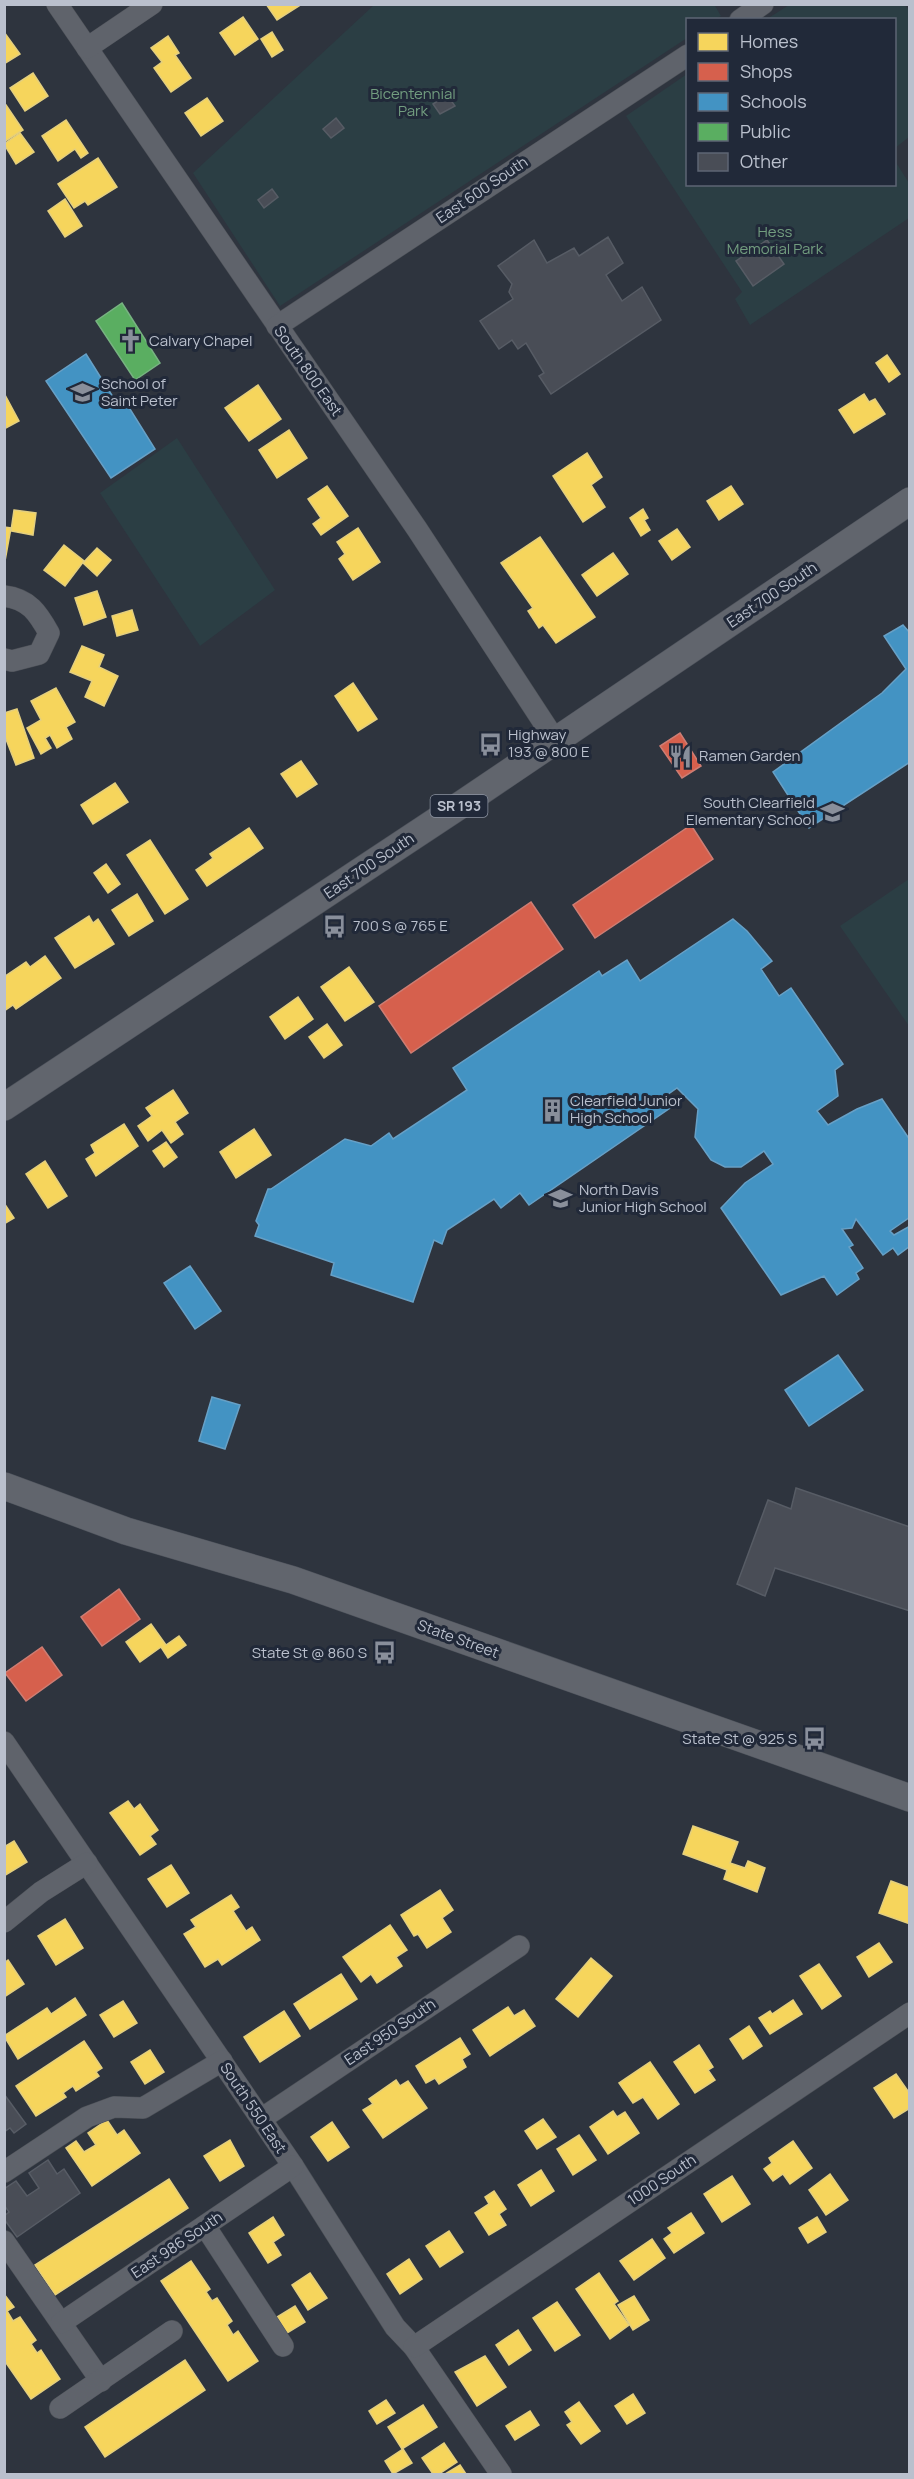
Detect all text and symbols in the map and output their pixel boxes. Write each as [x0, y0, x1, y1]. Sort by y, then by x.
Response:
legend [686, 18, 896, 186]
text: Homes [740, 29, 798, 53]
text: Shops [740, 59, 792, 83]
park label: Bicentennial Park [370, 83, 456, 121]
text: Schools [740, 89, 807, 113]
text: Public [740, 119, 791, 143]
text: Other [740, 149, 788, 173]
street label: East 600 South [432, 151, 532, 228]
park label: Hess Memorial Park [727, 221, 824, 259]
street label: South 800 East [269, 321, 347, 420]
church icon: Calvary Chapel [118, 328, 144, 354]
place label: Calvary Chapel [149, 330, 252, 351]
place label: School of Saint Peter [101, 373, 178, 411]
school or university icon: School of Saint Peter [70, 380, 96, 406]
street label: East 700 South [723, 557, 821, 633]
place label: Highway 193 @ 800 E [508, 724, 590, 762]
bus stop icon: Highway 193 @ 800 E [477, 731, 503, 757]
restaurant icon: Ramen Garden [668, 743, 694, 769]
place label: Ramen Garden [699, 745, 801, 766]
place label: South Clearfield Elementary School [686, 792, 815, 830]
road number: SR 193 [430, 795, 488, 817]
school or university icon: South Clearfield Elementary School [820, 799, 846, 825]
street label: East 700 South [320, 828, 418, 904]
bus stop icon: 700 S @ 765 E [322, 913, 348, 939]
place label: 700 S @ 765 E [353, 915, 448, 936]
place label: Clearfield Junior High School [570, 1090, 683, 1128]
building icon: Clearfield Junior High School [539, 1097, 565, 1123]
place label: North Davis Junior High School [579, 1179, 707, 1217]
school or university icon: North Davis Junior High School [548, 1186, 574, 1212]
street label: State Street [415, 1614, 502, 1663]
bus stop icon: State St @ 860 S [372, 1640, 398, 1666]
place label: State St @ 860 S [252, 1642, 367, 1663]
bus stop icon: State St @ 925 S [802, 1726, 828, 1752]
place label: State St @ 925 S [682, 1728, 797, 1749]
street label: East 950 South [340, 1993, 440, 2070]
street label: South 550 East [215, 2058, 292, 2157]
street label: 1000 South [623, 2149, 700, 2210]
street label: East 986 South [127, 2206, 227, 2283]

